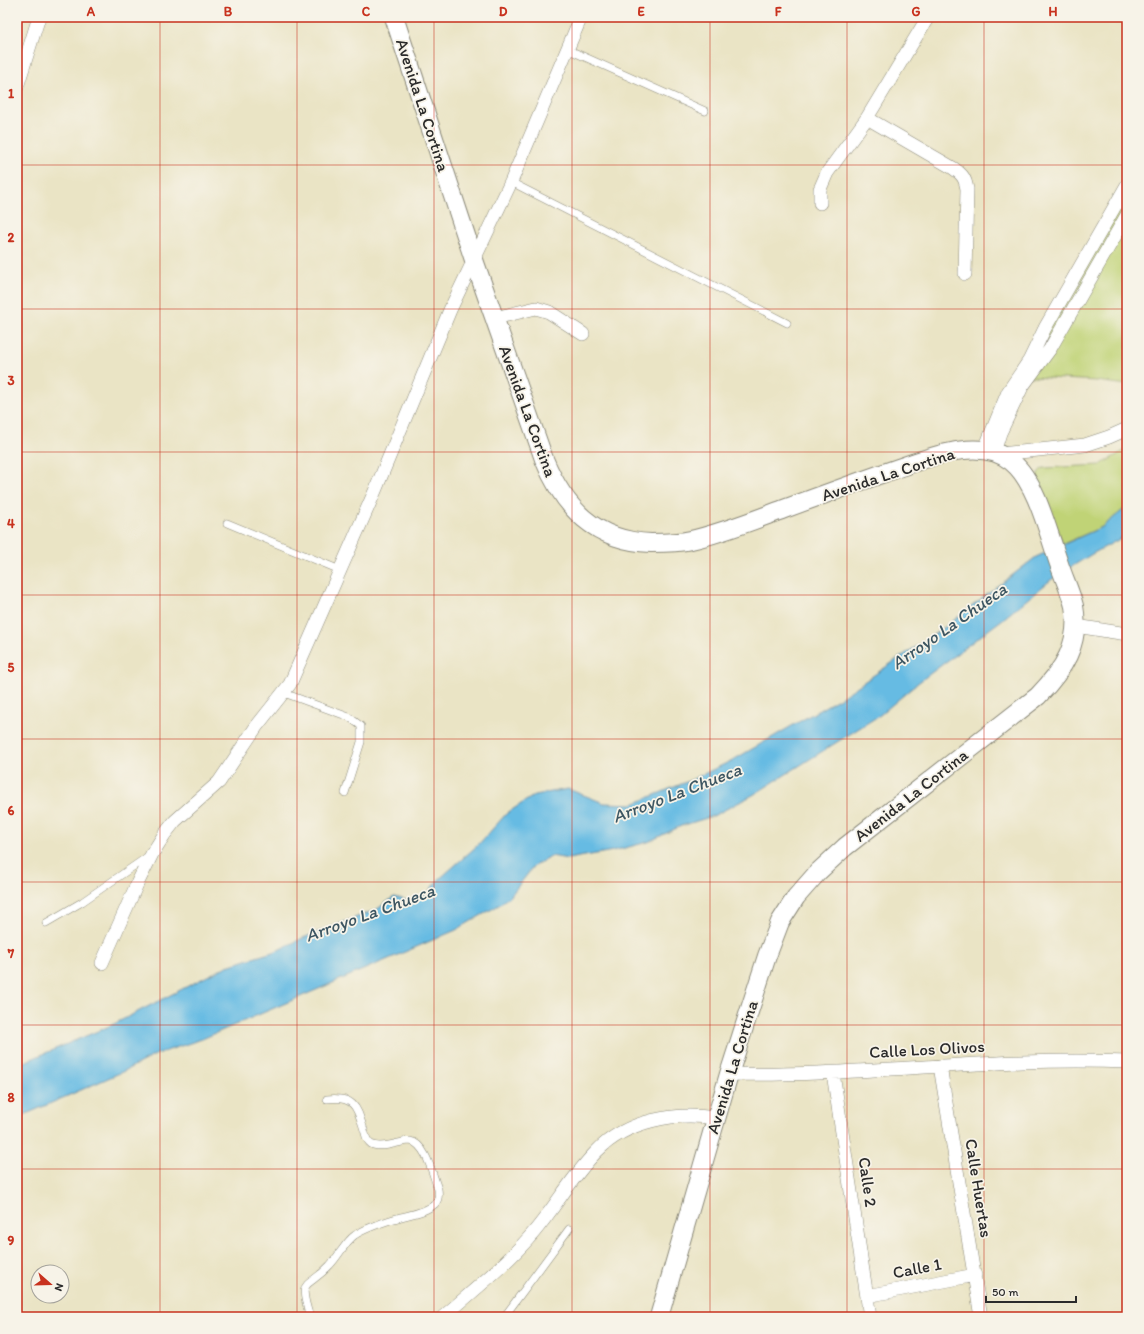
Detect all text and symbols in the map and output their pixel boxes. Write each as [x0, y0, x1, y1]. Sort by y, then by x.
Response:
text: A [86, 4, 96, 19]
text: B [224, 4, 233, 19]
text: C [362, 4, 371, 19]
text: D [499, 4, 508, 19]
text: E [637, 4, 645, 19]
text: F [775, 4, 782, 19]
text: G [912, 4, 921, 19]
text: H [1049, 4, 1058, 19]
street label: Avenida La Cortina [392, 36, 454, 174]
text: 1 [8, 86, 14, 101]
text: 2 [8, 230, 15, 245]
street label: Avenida La Cortina [495, 342, 561, 480]
text: 3 [7, 373, 15, 388]
street label: Avenida La Cortina [819, 443, 957, 505]
text: 4 [7, 516, 15, 531]
water label: Arroyo La Chueca [887, 578, 1012, 674]
text: 5 [8, 660, 15, 675]
street label: Avenida La Cortina [850, 744, 972, 846]
water label: Arroyo La Chueca [610, 758, 745, 828]
text: 6 [8, 803, 15, 818]
water label: Arroyo La Chueca [302, 879, 438, 947]
text: 7 [7, 946, 15, 961]
street label: Avenida La Cortina [702, 998, 762, 1136]
street label: Calle Los Olivos [869, 1036, 985, 1062]
text: 8 [7, 1090, 15, 1105]
street label: Calle Huertas [961, 1137, 997, 1239]
street label: Calle 2 [855, 1156, 881, 1208]
text: 9 [8, 1233, 15, 1248]
street label: Calle 1 [891, 1253, 943, 1283]
north arrow [30, 1264, 70, 1304]
scale bar [986, 1278, 1076, 1304]
text: N [52, 1282, 66, 1293]
text: 50 m [992, 1285, 1018, 1299]

